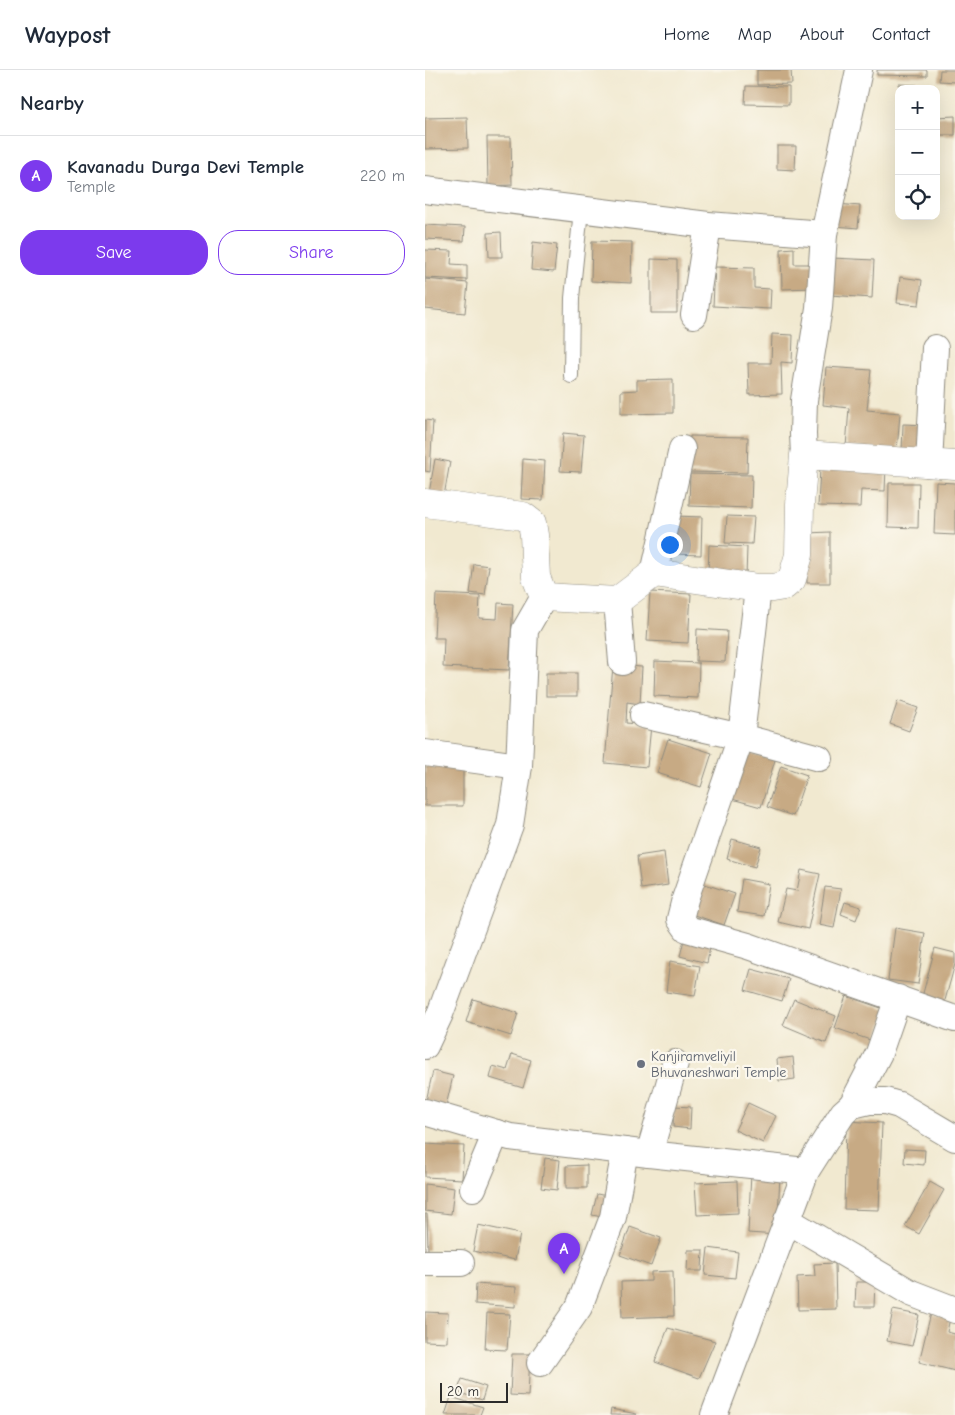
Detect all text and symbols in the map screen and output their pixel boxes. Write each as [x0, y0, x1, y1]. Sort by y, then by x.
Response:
text: Waypost [25, 21, 110, 49]
text: Home [663, 24, 710, 45]
text: Map [738, 24, 772, 45]
text: About [800, 24, 844, 45]
text: Contact [872, 24, 930, 45]
map controls [895, 85, 940, 220]
button: + [895, 85, 940, 130]
text: Nearby [20, 91, 84, 115]
button: − [895, 130, 940, 175]
text: Kavanadu Durga Devi Temple [67, 156, 304, 178]
text: A [32, 167, 40, 185]
text: 220 m [360, 167, 405, 185]
button: locate [895, 175, 940, 220]
text: Temple [67, 178, 115, 196]
button: Save [20, 230, 208, 275]
button: Share [218, 230, 405, 275]
your location [657, 532, 683, 558]
place label: Kanjiramveliyil Bhuvaneshwari Temple [651, 1048, 786, 1081]
marker: Kanjiramveliyil Bhuvaneshwari Temple [635, 1058, 647, 1070]
pin: A [548, 1233, 580, 1274]
scale bar [440, 1380, 507, 1403]
text: 20 m [447, 1383, 479, 1400]

